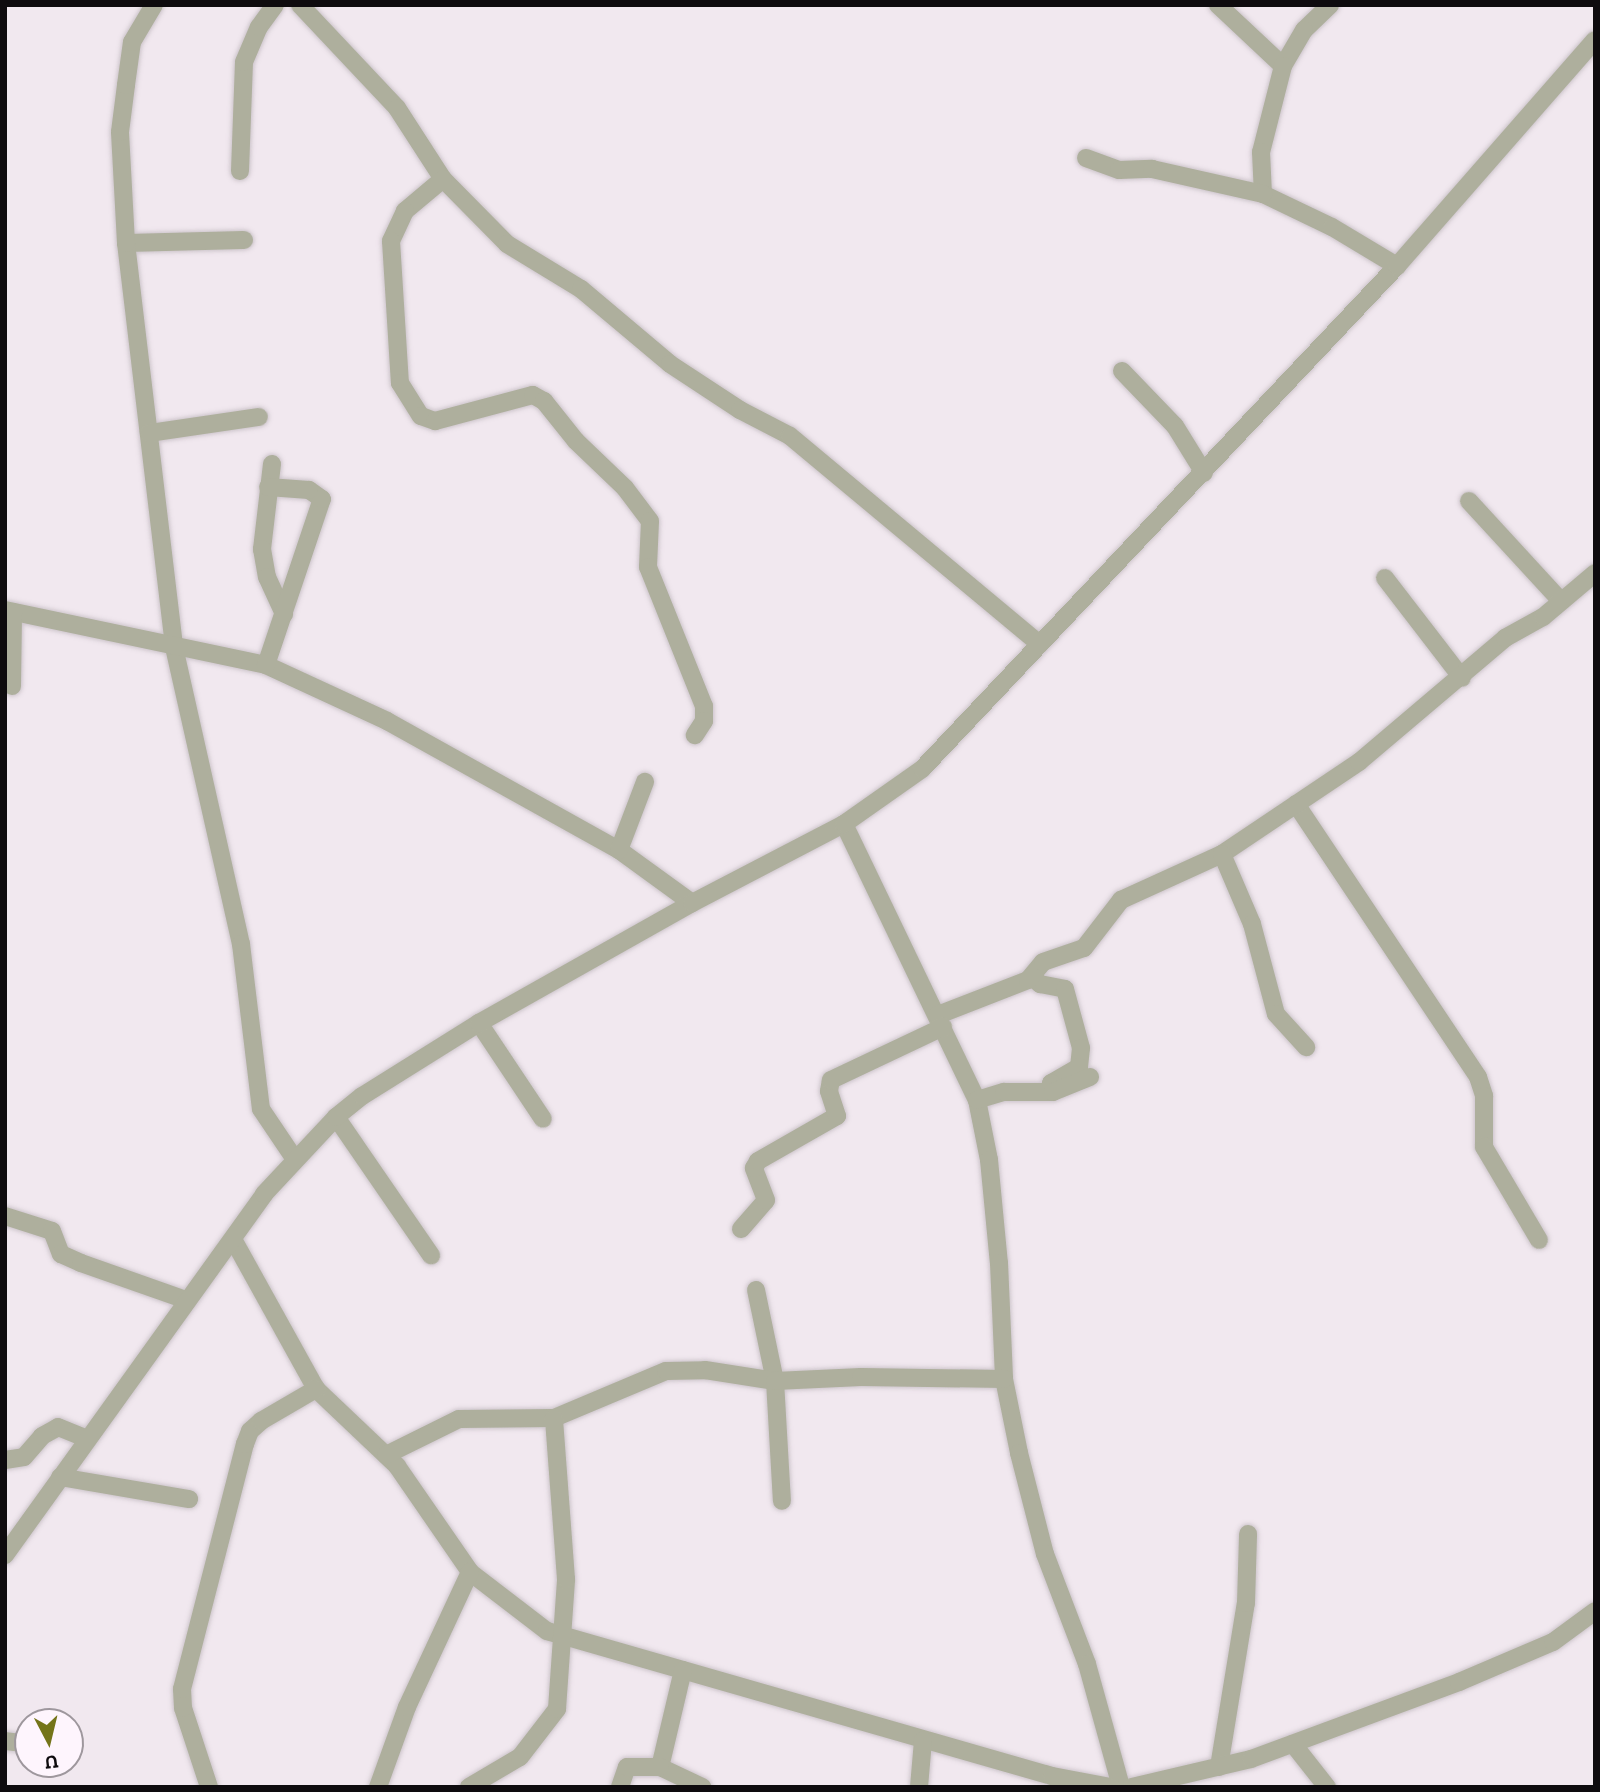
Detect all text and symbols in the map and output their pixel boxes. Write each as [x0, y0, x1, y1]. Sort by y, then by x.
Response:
north arrow [14, 1708, 84, 1778]
text: U [43, 1750, 60, 1775]

